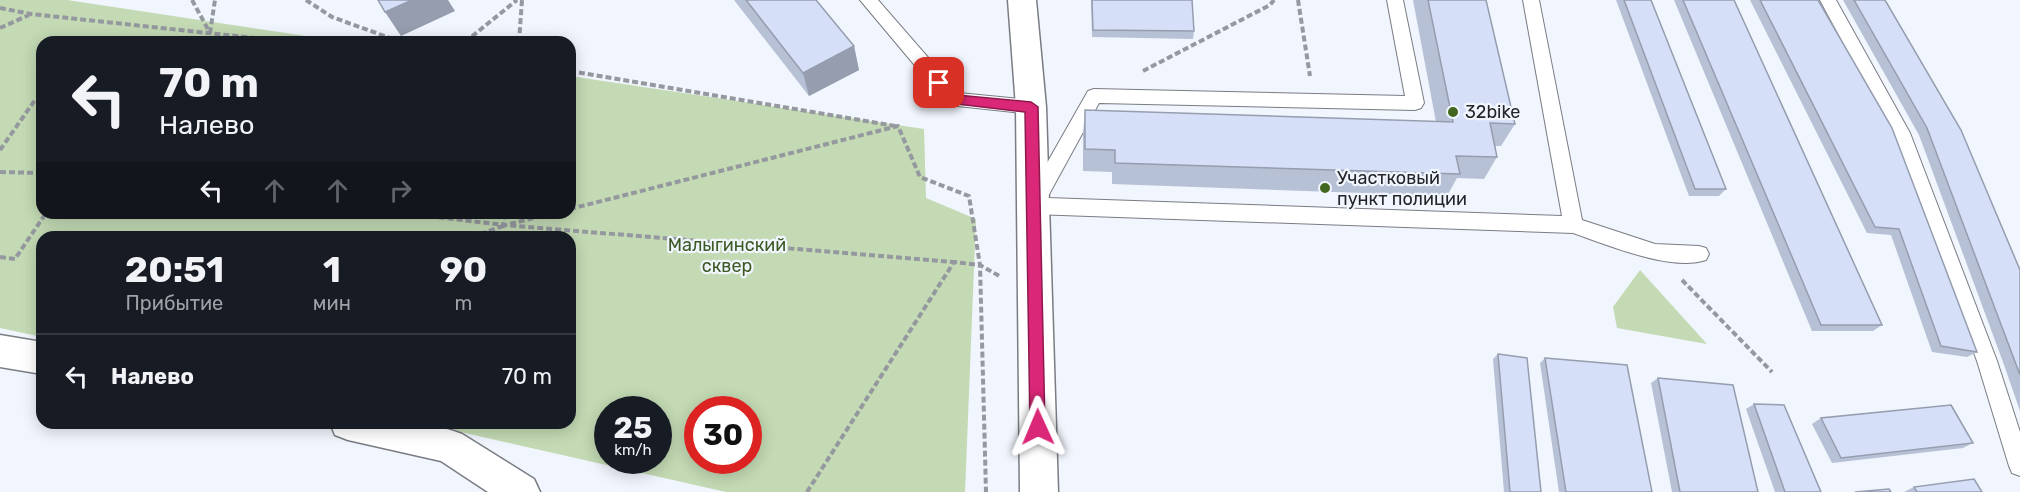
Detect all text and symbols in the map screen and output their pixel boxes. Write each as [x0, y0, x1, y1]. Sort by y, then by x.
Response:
pin [913, 57, 964, 108]
text: 70 m [159, 58, 259, 108]
icon: left [60, 60, 138, 138]
icon: arrive [922, 66, 955, 99]
place label: 32bike [1465, 101, 1520, 123]
marker: 32bike [1446, 105, 1460, 119]
text: Налево [159, 109, 255, 141]
place label: Участковый пункт полиции [1337, 167, 1467, 210]
icon: left [195, 174, 228, 207]
icon: ahead [258, 174, 291, 207]
icon: ahead [321, 174, 354, 207]
icon: right [384, 174, 417, 207]
marker: Участковый пункт полиции [1318, 181, 1332, 195]
park label: Малыгинский сквер [668, 234, 786, 277]
text: 20:51 [125, 248, 224, 291]
text: 1 [323, 248, 341, 291]
text: 90 [440, 248, 487, 291]
text: Прибытие [126, 291, 223, 315]
text: мин [313, 291, 351, 315]
text: m [455, 291, 472, 315]
icon: left [60, 360, 93, 393]
text: Налево [111, 363, 194, 390]
text: 70 m [502, 363, 552, 390]
position arrow [1006, 395, 1070, 459]
speed limit sign: 30 [684, 396, 762, 474]
text: 25 [614, 410, 652, 446]
text: km/h [614, 441, 652, 459]

